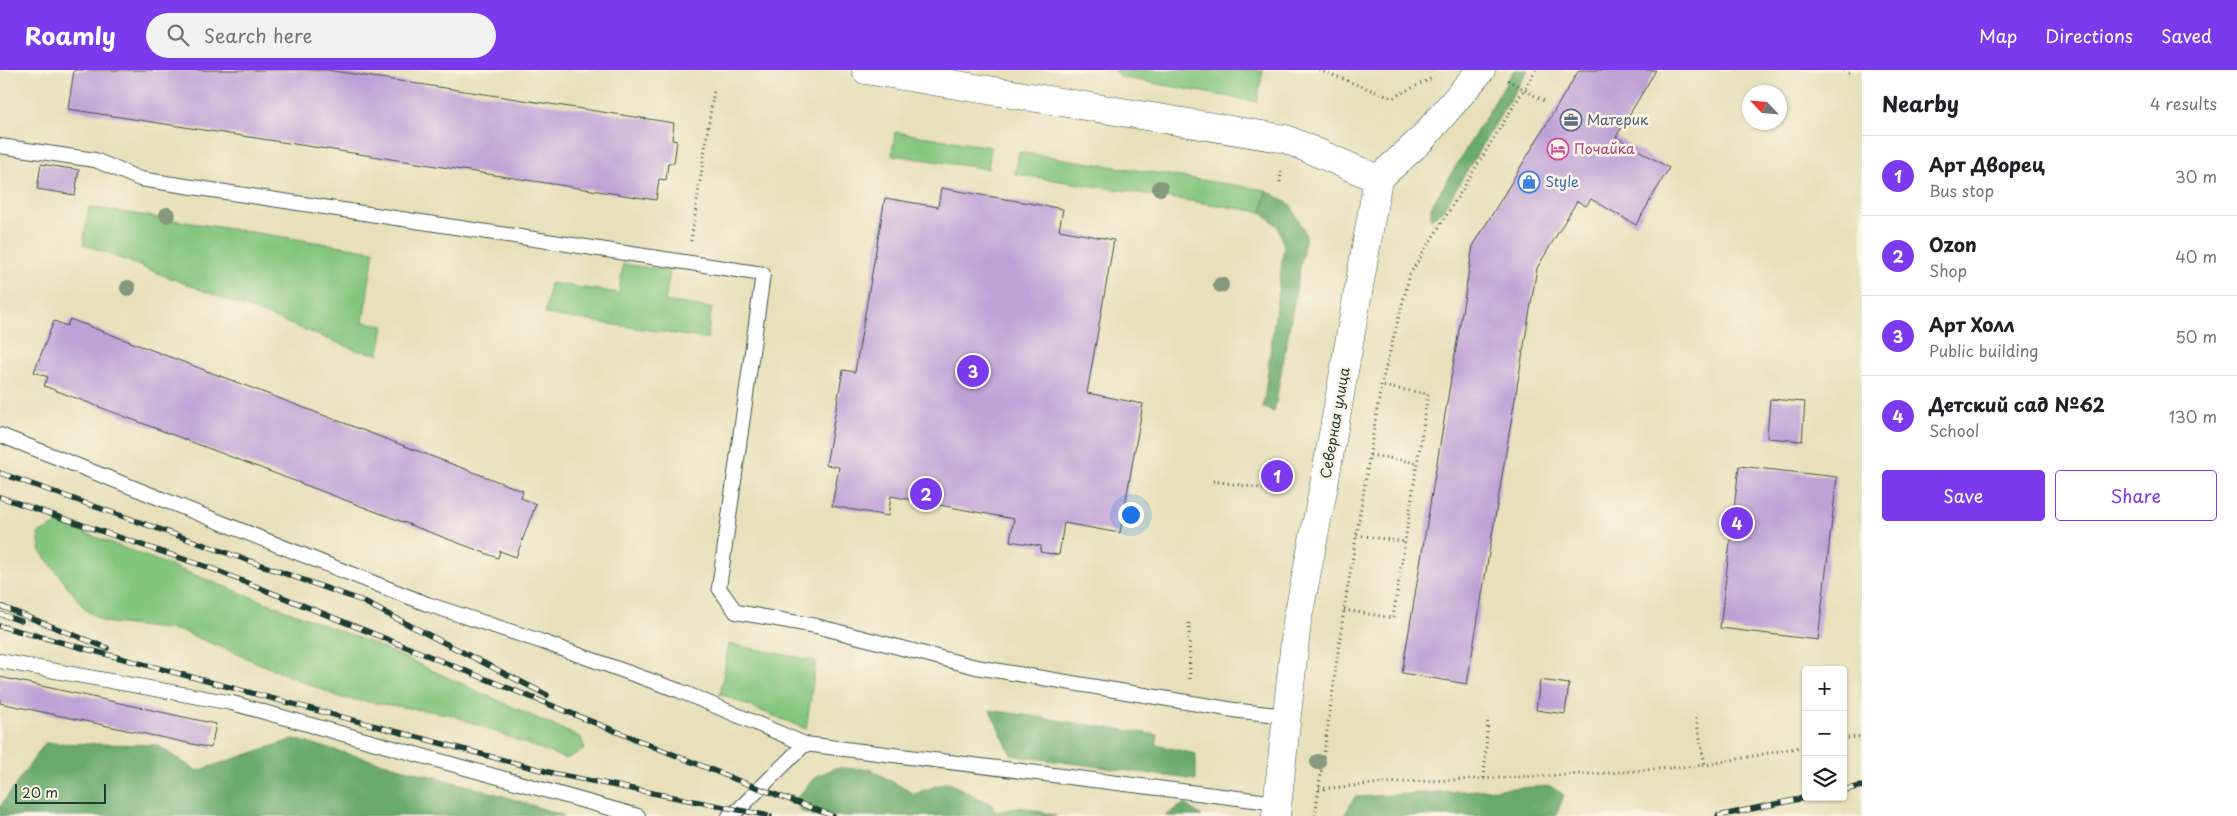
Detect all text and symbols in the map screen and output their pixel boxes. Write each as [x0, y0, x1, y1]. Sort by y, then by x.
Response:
search box [146, 13, 496, 58]
text: Roamly [25, 17, 116, 53]
icon: search [164, 21, 192, 49]
text: Search here [204, 21, 312, 49]
text: Map [1979, 22, 2017, 49]
text: Directions [2045, 22, 2133, 49]
text: Saved [2161, 22, 2212, 49]
north arrow [1742, 85, 1787, 130]
text: Nearby [1882, 87, 1959, 119]
text: 4 results [2150, 91, 2217, 115]
office icon: Материк [1559, 108, 1583, 132]
place label: Материк [1587, 109, 1649, 130]
hotel icon: Почайка [1546, 137, 1570, 161]
place label: Почайка [1574, 138, 1635, 159]
text: Арт Дворец [1929, 150, 2045, 178]
text: 1 [1894, 164, 1902, 188]
text: 30 m [2175, 164, 2217, 188]
shop icon: Style [1517, 170, 1541, 194]
place label: Style [1545, 171, 1579, 192]
text: Bus stop [1929, 178, 1994, 202]
text: Ozon [1929, 230, 1977, 258]
text: 2 [1892, 244, 1904, 268]
text: 40 m [2175, 244, 2217, 268]
text: Shop [1929, 258, 1967, 282]
text: Арт Холл [1929, 310, 2015, 338]
text: 3 [1893, 324, 1903, 348]
text: 50 m [2176, 324, 2217, 348]
text: Public building [1929, 338, 2039, 362]
pin: 3 [957, 352, 989, 390]
street label: Северная улица [1314, 365, 1355, 480]
text: Детский сад №62 [1929, 390, 2105, 418]
text: 4 [1893, 404, 1903, 428]
text: 130 m [2169, 404, 2217, 428]
text: School [1929, 418, 1979, 442]
pin: 1 [1261, 457, 1293, 495]
button: Save [1882, 470, 2045, 521]
button: Share [2055, 470, 2217, 521]
pin: 2 [910, 475, 942, 513]
your location [1118, 502, 1144, 528]
pin: 4 [1721, 504, 1753, 542]
map controls [1802, 666, 1847, 801]
button: + [1802, 666, 1847, 711]
button: − [1802, 711, 1847, 756]
button: layers [1802, 756, 1847, 801]
scale bar [15, 781, 106, 804]
text: 20 m [22, 782, 58, 803]

